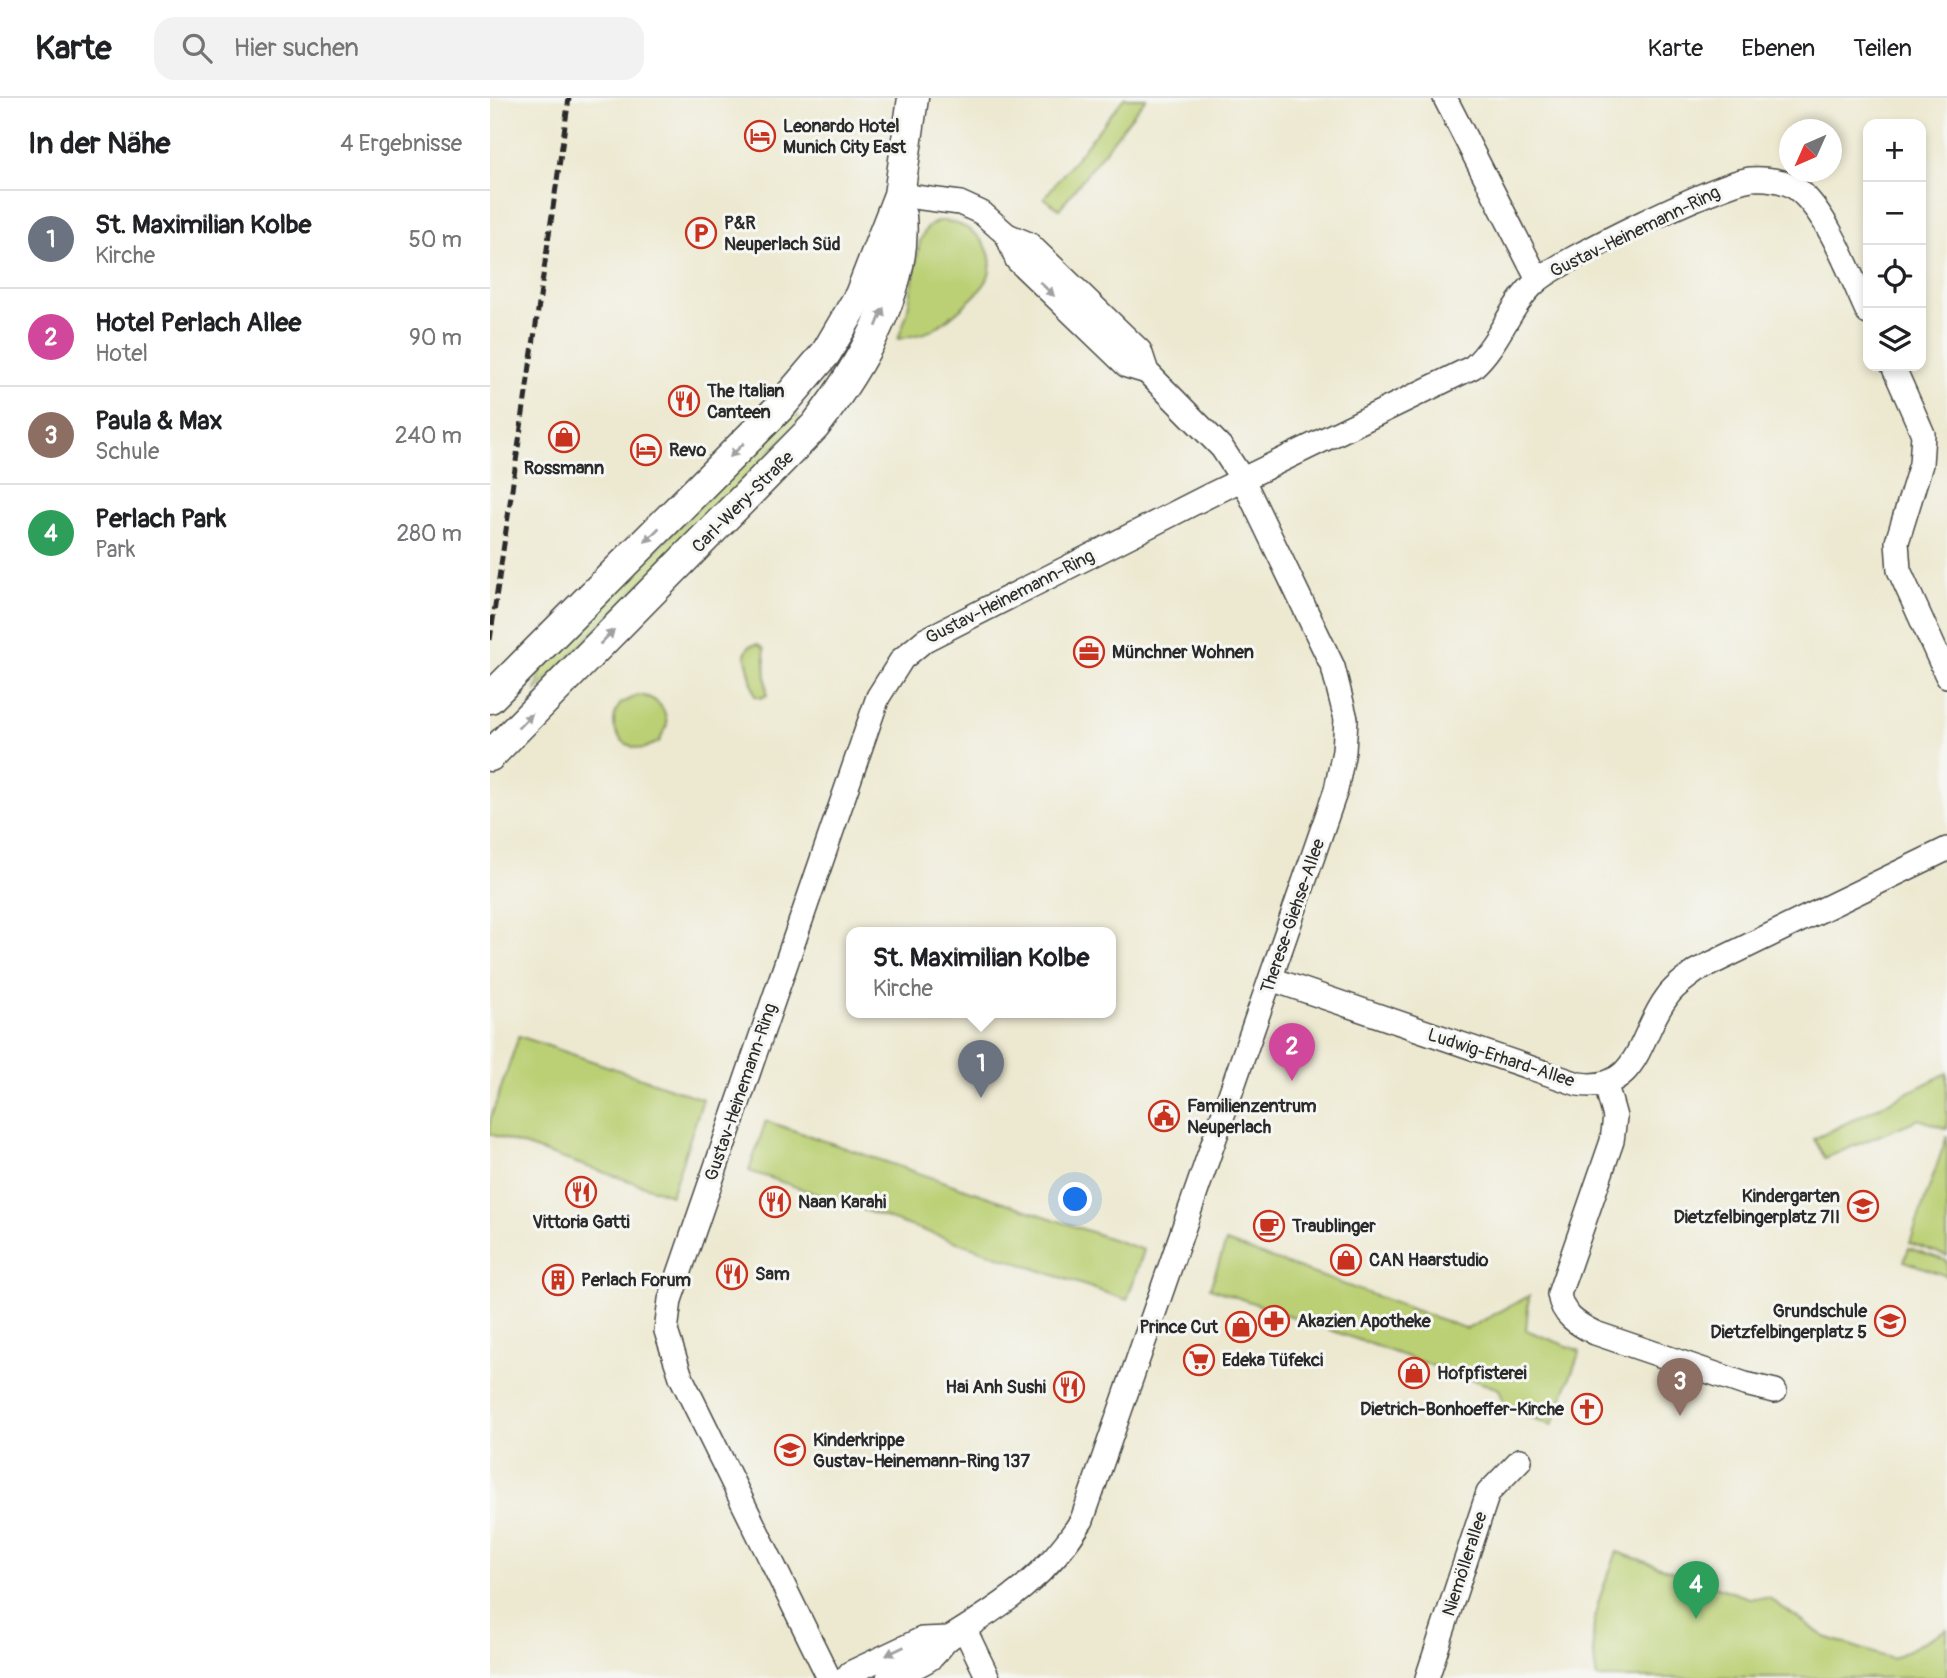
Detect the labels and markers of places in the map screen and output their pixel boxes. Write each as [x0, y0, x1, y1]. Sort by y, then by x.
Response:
place label: Leonardo Hotel Munich City East [783, 115, 907, 159]
hotel icon: Leonardo Hotel Munich City East [743, 119, 777, 153]
place label: P&R Neuperlach Süd [724, 212, 841, 256]
parking icon: P&R Neuperlach Süd [684, 216, 718, 250]
place label: The Italian Canteen [706, 380, 784, 424]
restaurant icon: The Italian Canteen [667, 384, 701, 418]
shop icon: Rossmann [547, 420, 581, 454]
hotel icon: Revo [629, 433, 663, 467]
place label: Revo [669, 439, 706, 462]
place label: Rossmann [524, 457, 604, 480]
office icon: Münchner Wohnen [1072, 635, 1106, 669]
place label: Münchner Wohnen [1112, 641, 1254, 664]
pin: 2 [1269, 1023, 1315, 1081]
pin: 1 [958, 1040, 1004, 1098]
place label: Familienzentrum Neuperlach [1187, 1095, 1317, 1139]
public building icon: Familienzentrum Neuperlach [1147, 1099, 1181, 1133]
restaurant icon: Vittoria Gatti [564, 1175, 598, 1209]
restaurant icon: Naan Karahi [758, 1185, 792, 1219]
place label: Kindergarten Dietzfelbingerplatz 7II [1673, 1185, 1840, 1229]
school or university icon: Kindergarten Dietzfelbingerplatz 7II [1846, 1189, 1880, 1223]
place label: Naan Karahi [798, 1191, 886, 1214]
cafe icon: Traublinger [1252, 1209, 1286, 1243]
place label: Vittoria Gatti [532, 1211, 630, 1234]
place label: Traublinger [1291, 1215, 1376, 1238]
shop icon: CAN Haarstudio [1329, 1243, 1363, 1277]
place label: CAN Haarstudio [1369, 1249, 1489, 1272]
restaurant icon: Sam [715, 1257, 749, 1291]
building icon: Perlach Forum [541, 1263, 575, 1297]
place label: Sam [755, 1263, 790, 1286]
place label: Perlach Forum [581, 1269, 691, 1292]
place label: Grundschule Dietzfelbingerplatz 5 [1710, 1300, 1868, 1344]
pharmacy icon: Akazien Apotheke [1257, 1304, 1291, 1338]
school or university icon: Grundschule Dietzfelbingerplatz 5 [1873, 1304, 1907, 1338]
shop icon: Prince Cut [1224, 1310, 1258, 1344]
place label: Akazien Apotheke [1297, 1310, 1432, 1333]
place label: Prince Cut [1139, 1316, 1219, 1339]
supermarket icon: Edeka Tüfekci [1182, 1343, 1216, 1377]
place label: Edeka Tüfekci [1222, 1349, 1323, 1372]
shop icon: Hofpfisterei [1397, 1356, 1431, 1390]
pin: 3 [1657, 1358, 1703, 1416]
place label: Hofpfisterei [1437, 1362, 1527, 1385]
restaurant icon: Hai Anh Sushi [1052, 1370, 1086, 1404]
place label: Hai Anh Sushi [945, 1376, 1046, 1399]
church icon: Dietrich-Bonhoeffer-Kirche [1570, 1392, 1604, 1426]
place label: Dietrich-Bonhoeffer-Kirche [1360, 1398, 1565, 1421]
place label: Kinderkrippe Gustav-Heinemann-Ring 137 [813, 1429, 1030, 1473]
school or university icon: Kinderkrippe Gustav-Heinemann-Ring 137 [773, 1433, 807, 1467]
pin: 4 [1673, 1561, 1719, 1619]

